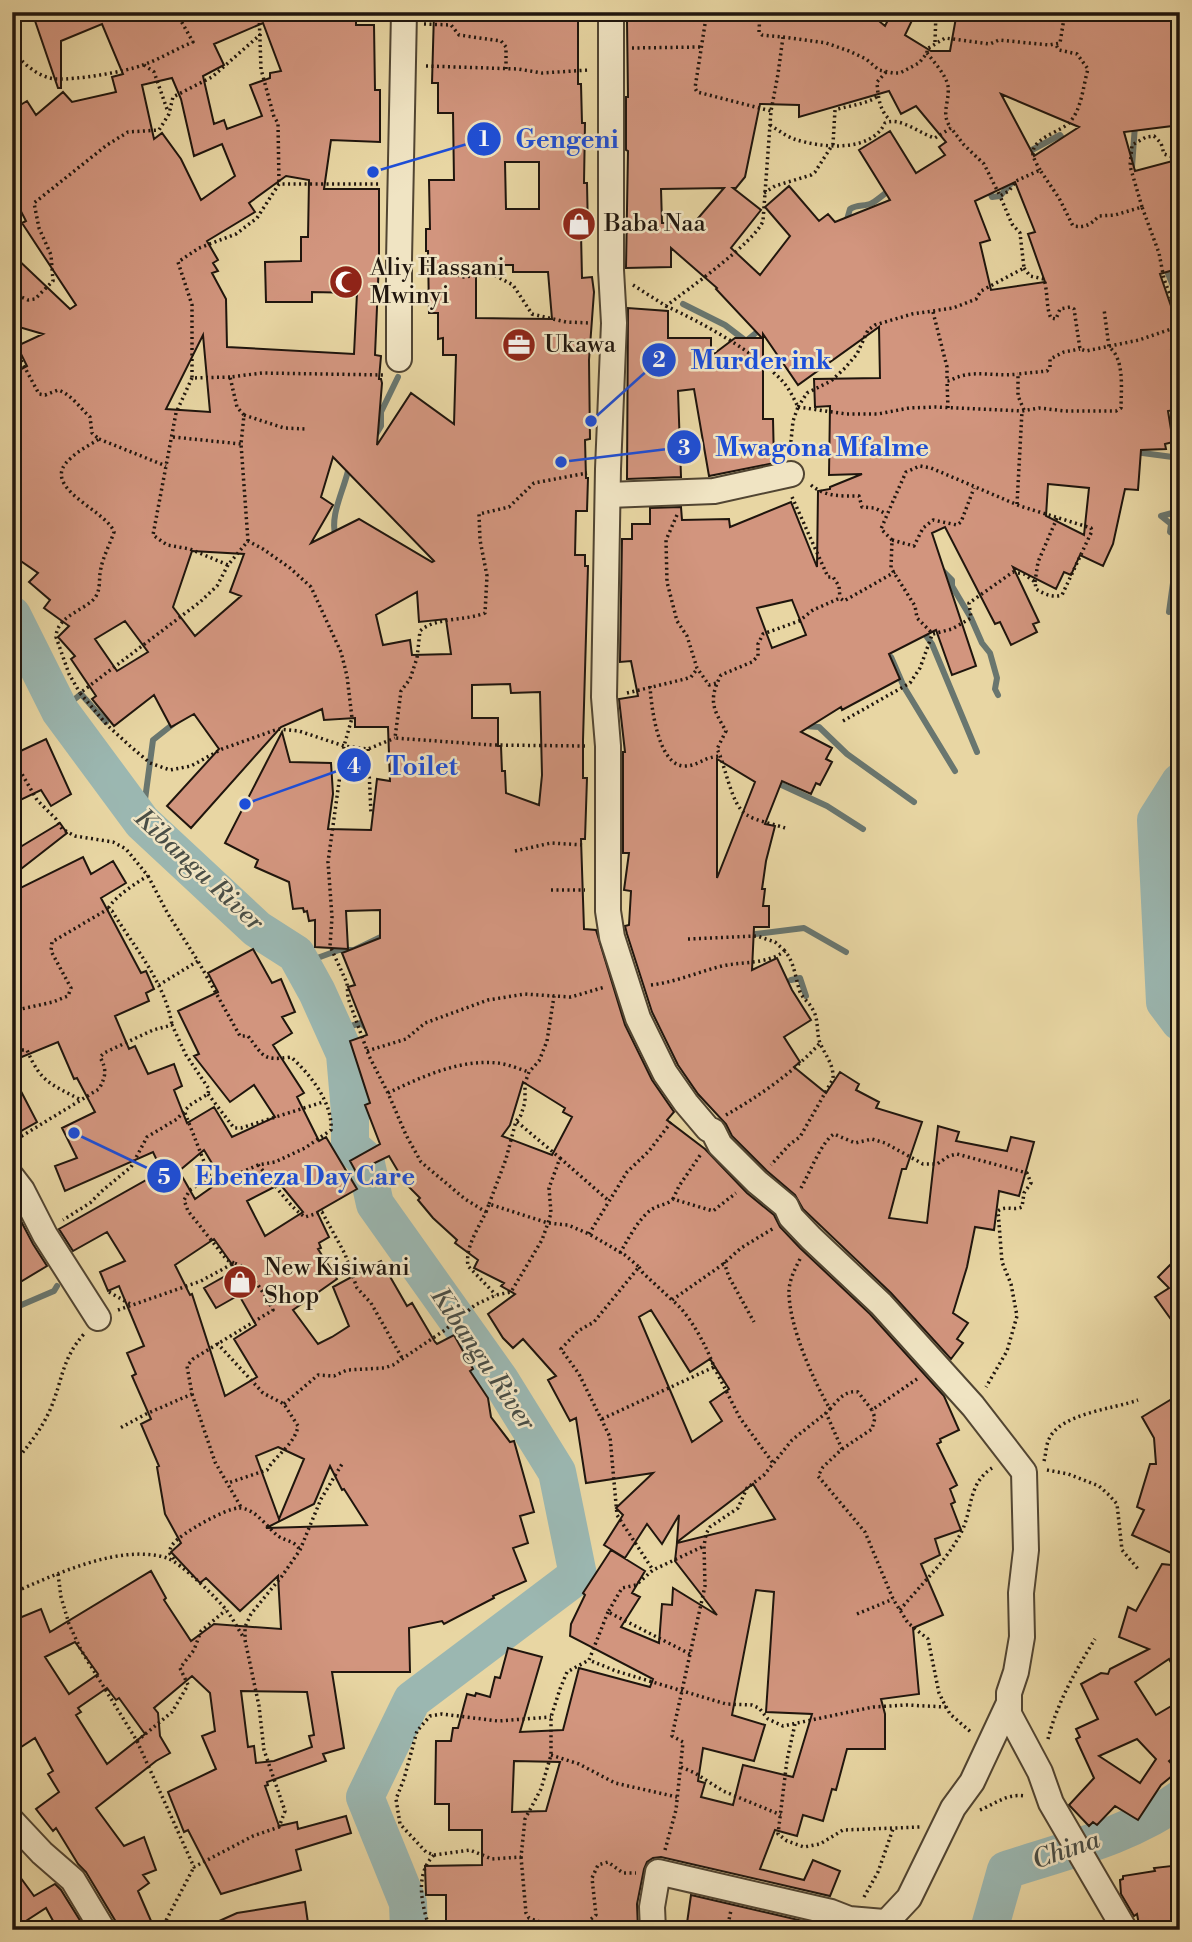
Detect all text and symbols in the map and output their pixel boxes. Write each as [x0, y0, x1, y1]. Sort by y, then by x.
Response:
callout: Gengeni [466, 115, 633, 162]
text: Gengeni [515, 124, 619, 156]
text: 1 [479, 127, 489, 153]
shop icon: Baba Naa [560, 205, 598, 243]
place label: Baba Naa [603, 209, 706, 239]
place label: Aliy Hassani Mwinyi [369, 253, 505, 311]
mosque icon: Aliy Hassani Mwinyi [327, 263, 365, 301]
office icon: Ukawa [500, 326, 538, 364]
place label: Ukawa [544, 330, 617, 360]
callout: Murder ink [642, 336, 846, 383]
text: Murder ink [690, 345, 832, 377]
text: 2 [652, 348, 666, 374]
callout: Mwagona Mfalme [666, 424, 943, 471]
text: Mwagona Mfalme [715, 432, 929, 464]
text: 3 [678, 436, 690, 462]
callout: Toilet [337, 742, 471, 789]
text: Toilet [386, 751, 459, 783]
text: 4 [347, 754, 361, 780]
water label: Kibangu River [128, 802, 271, 939]
callout: Ebeneza Day Care [146, 1153, 429, 1200]
text: Ebeneza Day Care [195, 1161, 415, 1193]
text: 5 [157, 1165, 171, 1191]
place label: New Kisiwani Shop [264, 1253, 410, 1311]
shop icon: New Kisiwani Shop [221, 1263, 259, 1301]
water label: Kibangu River [423, 1281, 543, 1437]
water label: China [1028, 1823, 1105, 1876]

